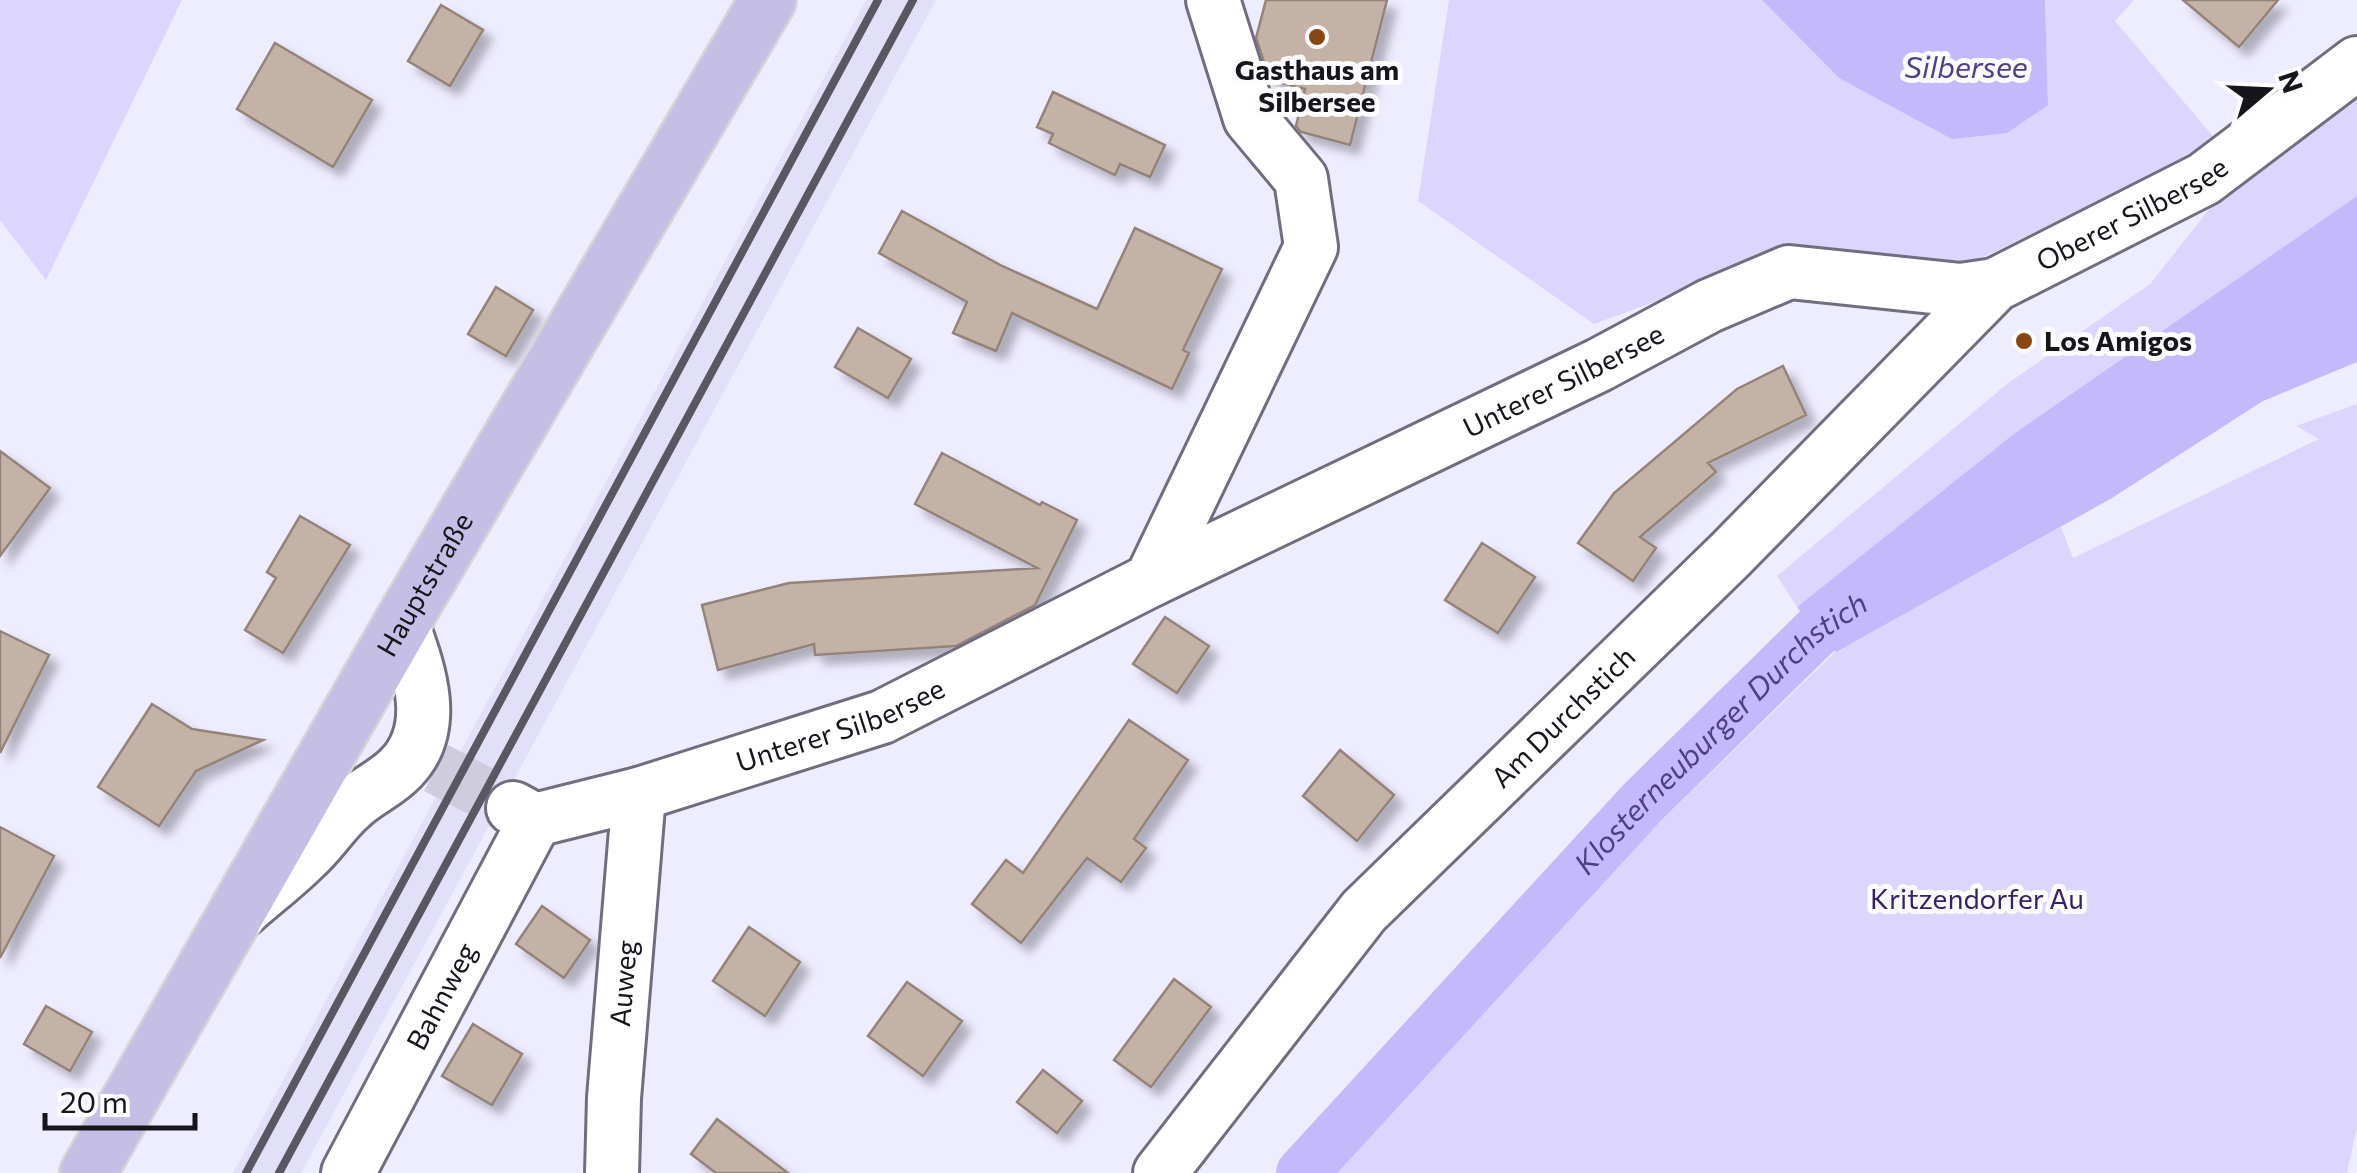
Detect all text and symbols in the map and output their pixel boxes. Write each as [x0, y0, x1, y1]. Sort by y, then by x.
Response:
marker: Gasthaus am Silbersee [1306, 26, 1328, 48]
north arrow [2217, 40, 2317, 140]
water label: Silbersee [1904, 47, 2028, 84]
place label: Gasthaus am Silbersee [1235, 52, 1399, 118]
text: N [2272, 66, 2311, 97]
street label: Oberer Silbersee [2030, 149, 2234, 277]
street label: Unterer Silbersee [1457, 316, 1669, 444]
place label: Los Amigos [2044, 323, 2192, 357]
marker: Los Amigos [2013, 330, 2035, 352]
street label: Hauptstraße [369, 506, 479, 662]
water label: Klosterneuburger Durchstich [1565, 583, 1873, 881]
street label: Am Durchstich [1484, 639, 1642, 794]
street label: Unterer Silbersee [732, 670, 950, 778]
park label: Kritzendorfer Au [1870, 881, 2084, 915]
street label: Bahnweg [398, 936, 483, 1055]
street label: Auweg [602, 939, 643, 1028]
scale bar [45, 1068, 195, 1130]
text: 20 m [60, 1082, 128, 1119]

